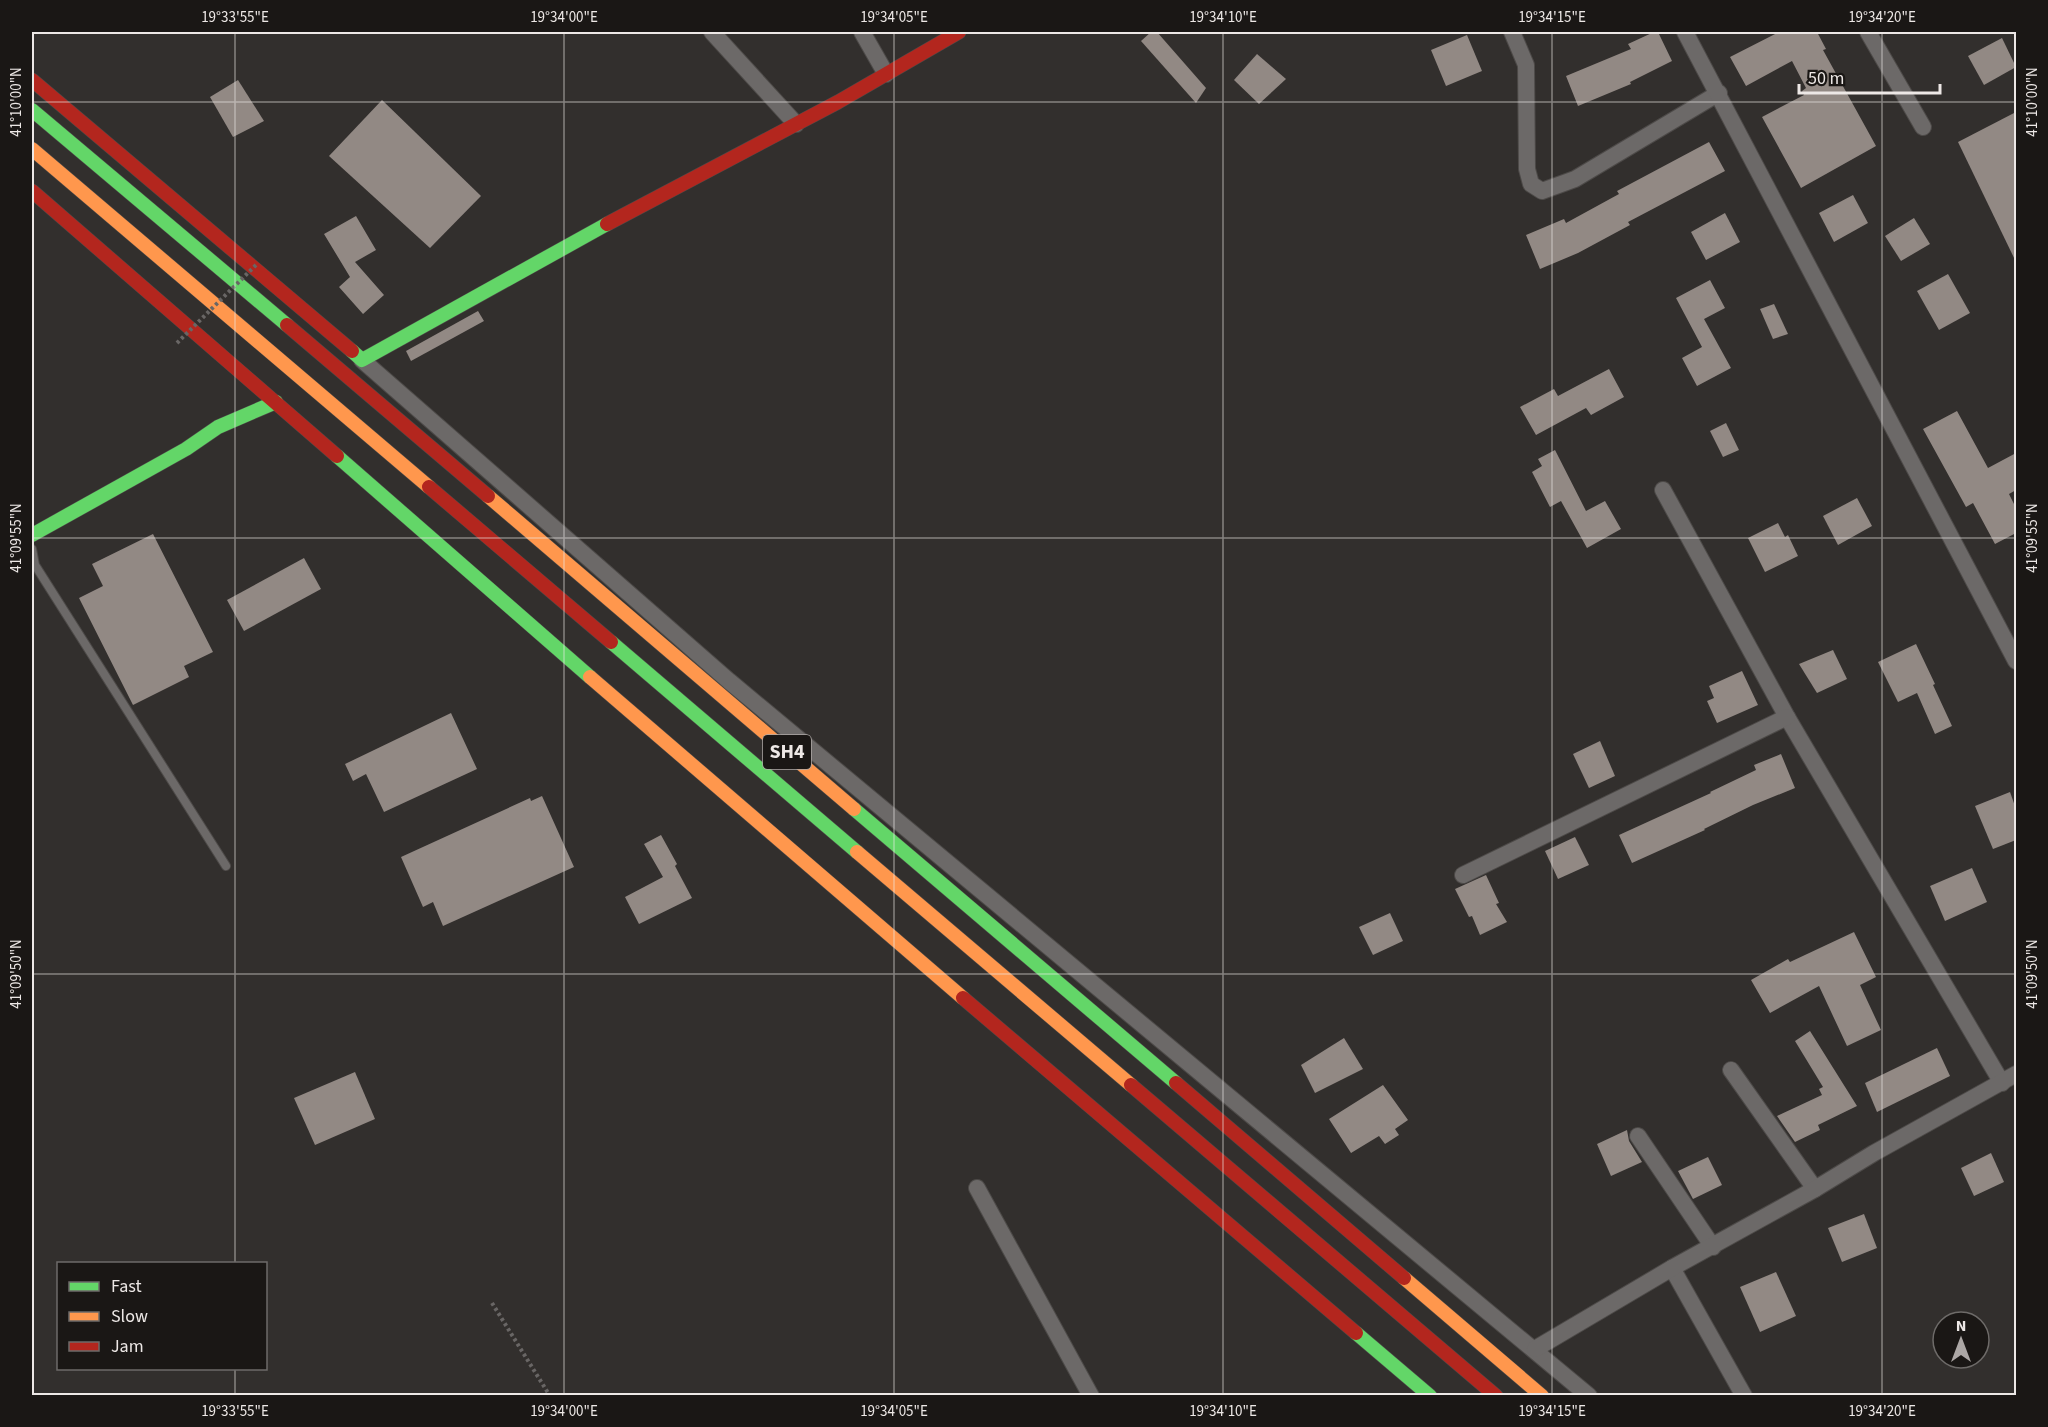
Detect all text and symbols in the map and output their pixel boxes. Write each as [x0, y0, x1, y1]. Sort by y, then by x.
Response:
text: 19°33'55"E [201, 7, 269, 28]
text: 19°34'00"E [530, 7, 598, 28]
text: 19°34'05"E [860, 7, 928, 28]
text: 19°34'10"E [1189, 7, 1257, 28]
text: 19°34'15"E [1518, 7, 1586, 28]
text: 19°34'20"E [1848, 7, 1916, 28]
scale bar [1799, 57, 1940, 95]
text: 50 m [1808, 66, 1844, 91]
text: 41°10'00"N [6, 67, 27, 137]
text: 41°10'00"N [2022, 67, 2043, 137]
text: 41°09'55"N [6, 503, 27, 573]
text: 41°09'55"N [2022, 503, 2043, 573]
road number: SH4 [763, 735, 811, 769]
text: 41°09'50"N [6, 939, 27, 1009]
text: 41°09'50"N [2022, 939, 2043, 1009]
legend [57, 1262, 267, 1370]
text: Fast [111, 1274, 142, 1299]
text: Slow [111, 1304, 148, 1329]
north arrow [1931, 1310, 1991, 1370]
text: N [1956, 1315, 1966, 1337]
text: Jam [111, 1334, 144, 1359]
text: 19°33'55"E [201, 1401, 269, 1422]
text: 19°34'00"E [530, 1401, 598, 1422]
text: 19°34'05"E [860, 1401, 928, 1422]
text: 19°34'10"E [1189, 1401, 1257, 1422]
text: 19°34'15"E [1518, 1401, 1586, 1422]
text: 19°34'20"E [1848, 1401, 1916, 1422]

